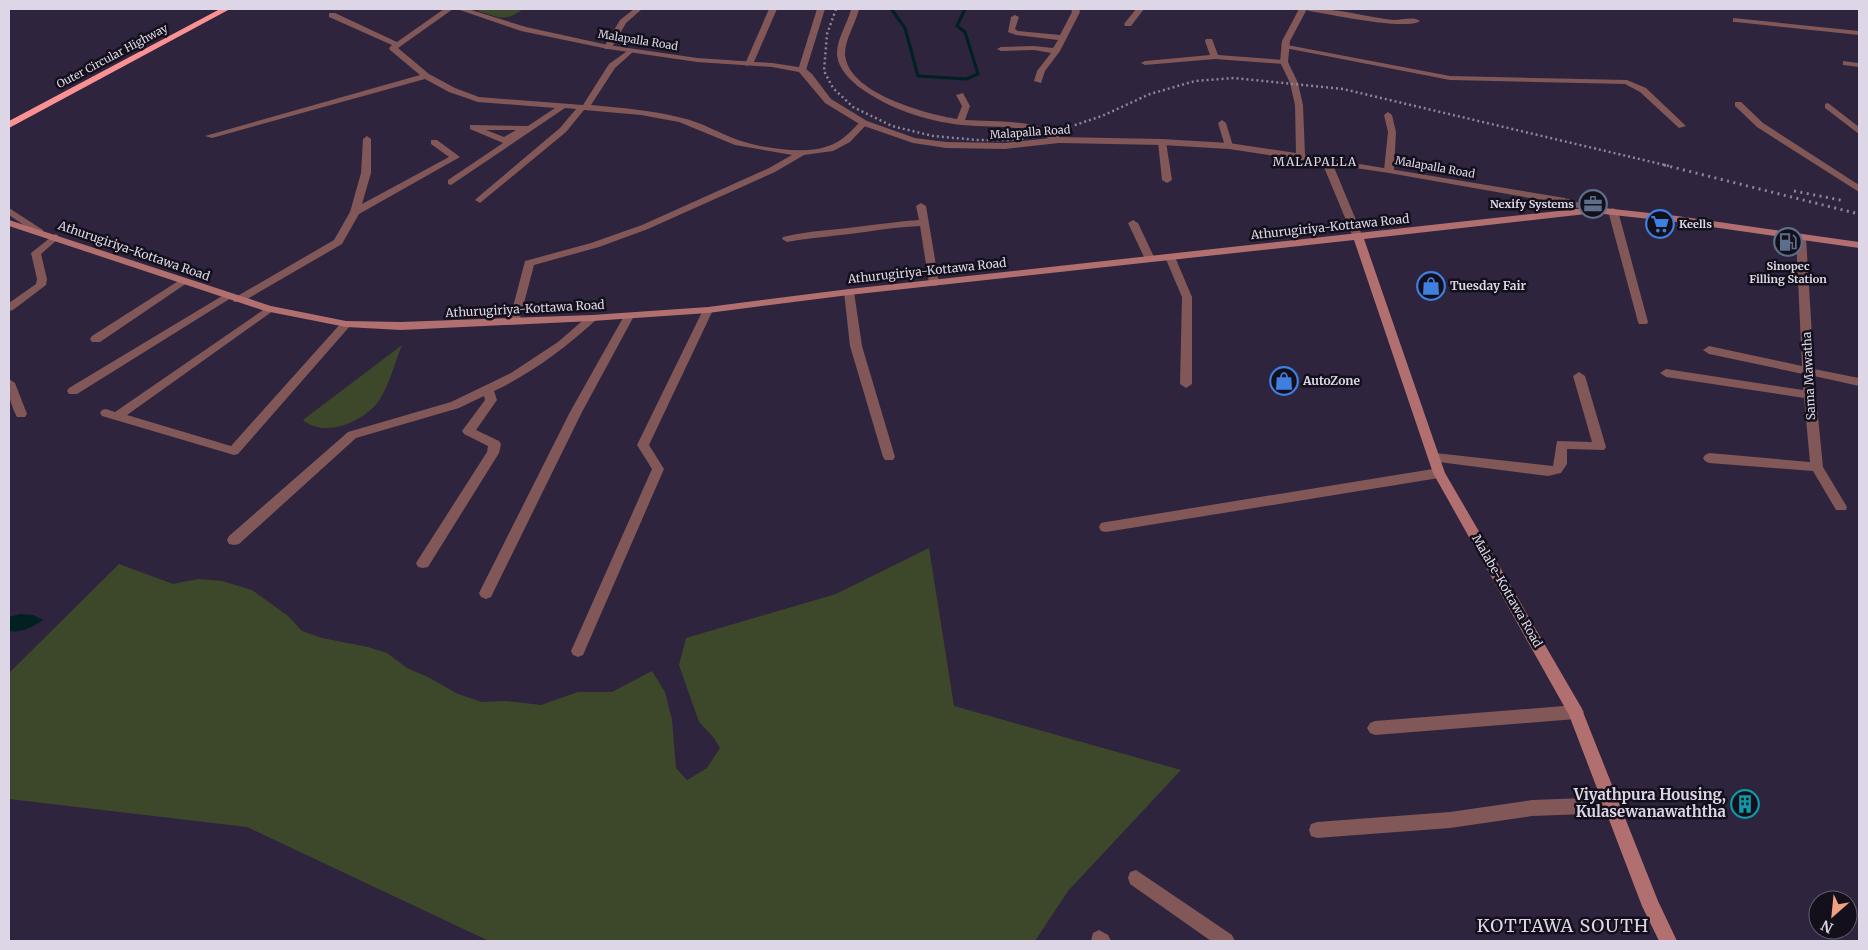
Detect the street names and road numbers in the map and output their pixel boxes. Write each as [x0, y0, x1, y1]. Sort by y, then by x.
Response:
street label: Outer Circular Highway [54, 20, 171, 91]
street label: Malapalla Road [597, 27, 679, 53]
street label: Malapalla Road [989, 122, 1071, 142]
street label: Malapalla Road [1394, 153, 1476, 181]
street label: Athurugiriya-Kottawa Road [1249, 211, 1410, 242]
street label: Athurugiriya-Kottawa Road [55, 217, 212, 284]
street label: Athurugiriya-Kottawa Road [846, 255, 1007, 286]
street label: Athurugiriya-Kottawa Road [444, 297, 605, 320]
street label: Sama Mawatha [1799, 331, 1818, 421]
street label: Malabe-Kottawa Road [1469, 532, 1546, 650]

